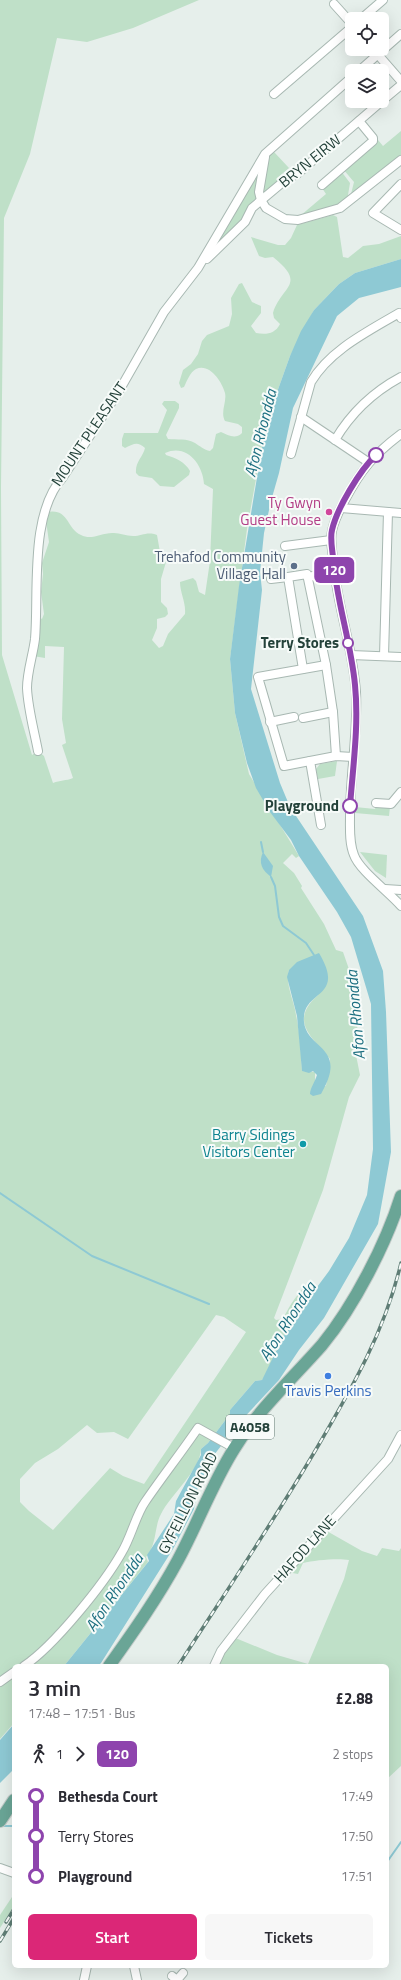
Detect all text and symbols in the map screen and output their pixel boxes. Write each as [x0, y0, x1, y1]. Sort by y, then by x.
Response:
map controls [345, 12, 389, 108]
button: locate [345, 12, 389, 56]
button: layers [345, 64, 389, 108]
street label: BRYN EIRW [274, 128, 346, 193]
street label: MOUNT PLEASANT [45, 377, 132, 491]
water label: Afon Rhondda [237, 386, 283, 479]
unlabelled marker [368, 447, 384, 463]
place label: Ty Gwyn Guest House [240, 491, 321, 531]
marker: Ty Gwyn Guest House [324, 507, 334, 517]
place label: Trehafod Community Village Hall [154, 545, 286, 585]
line badge: 120 [311, 557, 357, 583]
text: 120 [322, 559, 346, 580]
marker: Trehafod Community Village Hall [289, 561, 299, 571]
place label: Terry Stores [261, 631, 339, 654]
marker: Terry Stores [342, 637, 354, 649]
place label: Playground [265, 794, 339, 817]
marker: Playground [342, 798, 358, 814]
water label: Afon Rhondda [339, 968, 371, 1061]
place label: Barry Sidings Visitors Center [202, 1123, 295, 1163]
marker: Barry Sidings Visitors Center [298, 1139, 308, 1149]
water label: Afon Rhondda [252, 1276, 322, 1365]
marker: Travis Perkins [323, 1371, 333, 1381]
place label: Travis Perkins [284, 1379, 372, 1402]
road number: A4058 [226, 1415, 274, 1439]
street label: GYFEILLON ROAD [152, 1448, 223, 1558]
street label: HAFOD LANE [268, 1510, 341, 1588]
water label: Afon Rhondda [79, 1547, 150, 1636]
text: 3 min [28, 1671, 81, 1705]
text: £2.88 [336, 1687, 373, 1710]
text: 17:48 – 17:51 · Bus [28, 1703, 135, 1723]
icon: walk [28, 1743, 50, 1765]
icon: forward [69, 1743, 91, 1765]
text: 120 [105, 1743, 129, 1764]
text: 1 [56, 1744, 63, 1764]
text: 2 stops [332, 1744, 373, 1764]
text: Bethesda Court [58, 1785, 158, 1808]
text: 17:49 [341, 1786, 373, 1806]
text: Terry Stores [58, 1825, 134, 1848]
text: 17:50 [341, 1826, 373, 1846]
text: Playground [58, 1865, 132, 1888]
text: 17:51 [341, 1866, 373, 1886]
button: Start [28, 1914, 197, 1960]
button: Tickets [205, 1914, 373, 1960]

